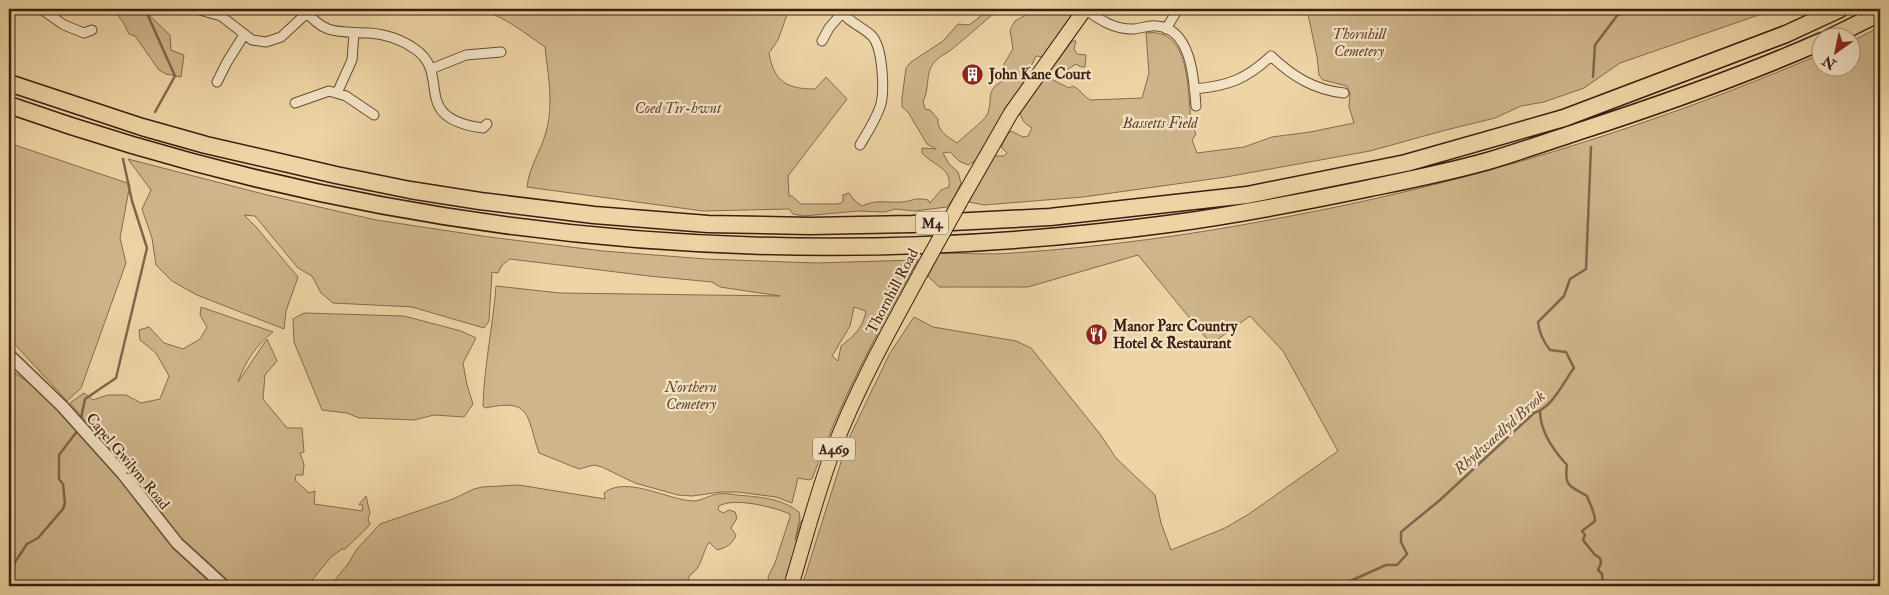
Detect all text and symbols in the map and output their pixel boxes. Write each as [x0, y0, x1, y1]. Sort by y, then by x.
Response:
park label: Thornhill Cemetery [1332, 25, 1387, 61]
north arrow [1812, 28, 1862, 78]
text: N [1819, 52, 1840, 74]
building icon: John Kane Court [961, 62, 985, 86]
place label: John Kane Court [988, 65, 1091, 85]
park label: Coed Tir-hwnt [635, 99, 722, 118]
park label: Bassetts Field [1122, 114, 1199, 133]
road number: M4 [916, 212, 948, 234]
street label: Thornhill Road [862, 245, 923, 337]
place label: Manor Parc Country Hotel & Restaurant [1112, 317, 1239, 353]
restaurant icon: Manor Parc Country Hotel & Restaurant [1085, 323, 1109, 347]
park label: Northern Cemetery [664, 378, 717, 414]
water label: Rhydwaedlyd Brook [1449, 386, 1550, 480]
street label: Capel Gwilym Road [81, 409, 174, 515]
road number: A469 [813, 438, 855, 460]

